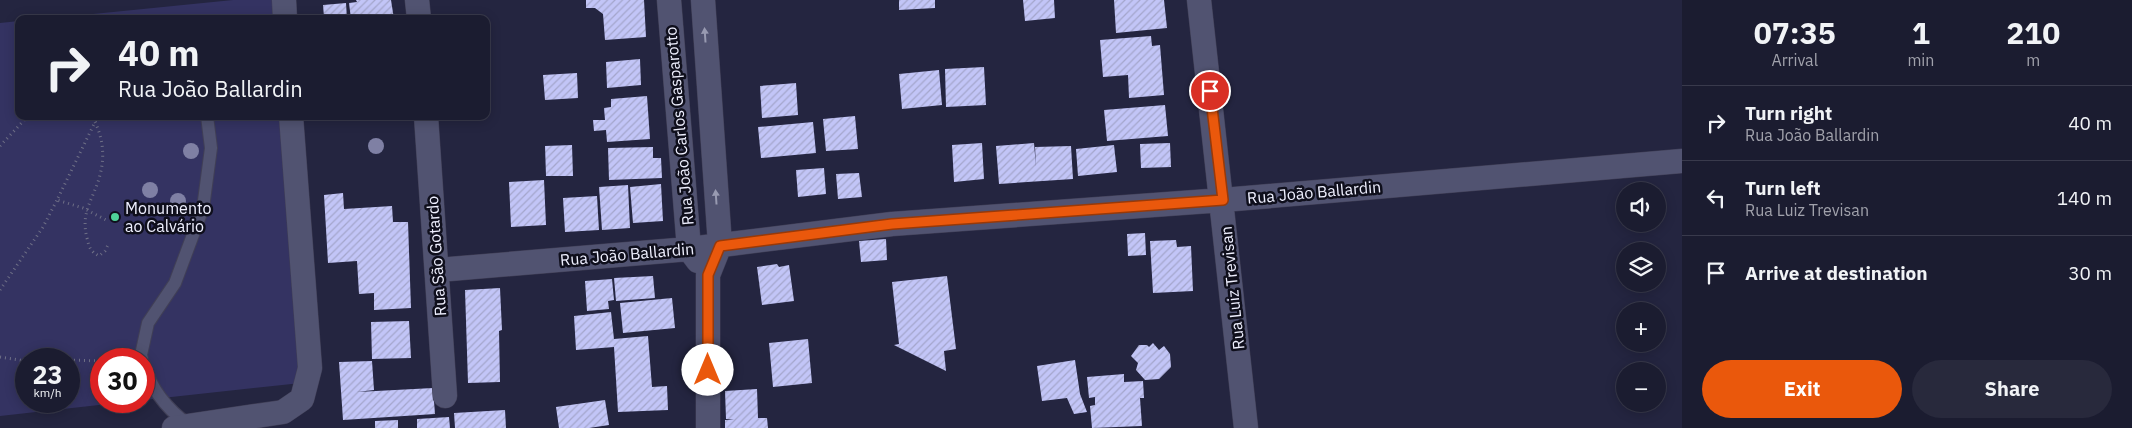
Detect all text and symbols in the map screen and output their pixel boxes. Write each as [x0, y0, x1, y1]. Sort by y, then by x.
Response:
text: 07:35 [1754, 13, 1836, 52]
text: 1 [1912, 13, 1930, 52]
text: 210 [2006, 13, 2060, 52]
street label: Rua João Carlos Gasparotto [660, 26, 698, 226]
one-way arrow [701, 26, 709, 42]
text: 40 m [118, 30, 200, 76]
icon: right [35, 35, 100, 100]
text: Arrival [1771, 50, 1818, 70]
text: min [1907, 50, 1934, 70]
text: m [2026, 50, 2040, 70]
pin [1189, 70, 1231, 112]
text: Rua João Ballardin [118, 74, 303, 103]
icon: arrive [1196, 77, 1224, 105]
text: Turn right [1745, 101, 1832, 125]
icon: right [1702, 109, 1730, 137]
text: 40 m [2068, 111, 2112, 135]
text: Rua João Ballardin [1745, 125, 1879, 145]
street label: Rua João Ballardin [1246, 176, 1382, 208]
text: Turn left [1745, 176, 1821, 200]
map controls [1616, 182, 1666, 412]
button: sound [1616, 182, 1666, 232]
icon: left [1702, 184, 1730, 212]
text: 140 m [2057, 186, 2112, 210]
one-way arrow [712, 189, 720, 205]
street label: Rua São Gotardo [422, 195, 450, 317]
place label: Monumento ao Calvário [125, 198, 212, 236]
text: Rua Luiz Trevisan [1745, 200, 1869, 220]
marker: Monumento ao Calvário [109, 211, 121, 223]
street label: Rua Luiz Trevisan [1216, 225, 1248, 351]
street label: Rua João Ballardin [559, 238, 695, 270]
button: layers [1616, 242, 1666, 292]
icon: arrive [1702, 259, 1730, 287]
text: Arrive at destination [1745, 261, 1928, 285]
text: 30 m [2068, 261, 2112, 285]
button: + [1616, 302, 1666, 352]
position arrow [681, 343, 733, 395]
speed limit sign: 30 [90, 348, 155, 413]
text: 23 [32, 358, 63, 391]
button: Exit [1702, 360, 1902, 418]
button: Share [1912, 360, 2112, 418]
button: − [1616, 362, 1666, 412]
text: km/h [33, 385, 62, 400]

